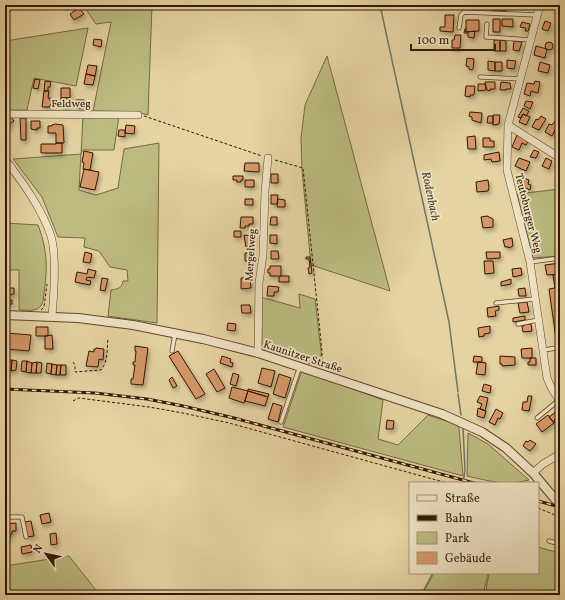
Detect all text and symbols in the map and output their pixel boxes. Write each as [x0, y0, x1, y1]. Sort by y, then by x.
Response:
scale bar [411, 26, 495, 52]
text: 100 m [417, 33, 450, 49]
street label: Feldweg [51, 97, 91, 112]
water label: Rodenbach [417, 170, 443, 223]
street label: Teutoburger Weg [510, 172, 545, 255]
street label: Mergelweg [242, 228, 261, 282]
street label: Kaunitzer Straße [261, 338, 344, 377]
legend [409, 482, 539, 574]
text: Straße [445, 491, 480, 507]
text: Bahn [445, 511, 473, 527]
text: Park [445, 531, 470, 547]
north arrow [26, 534, 66, 574]
text: N [30, 542, 47, 557]
text: Gebäude [445, 551, 492, 567]

